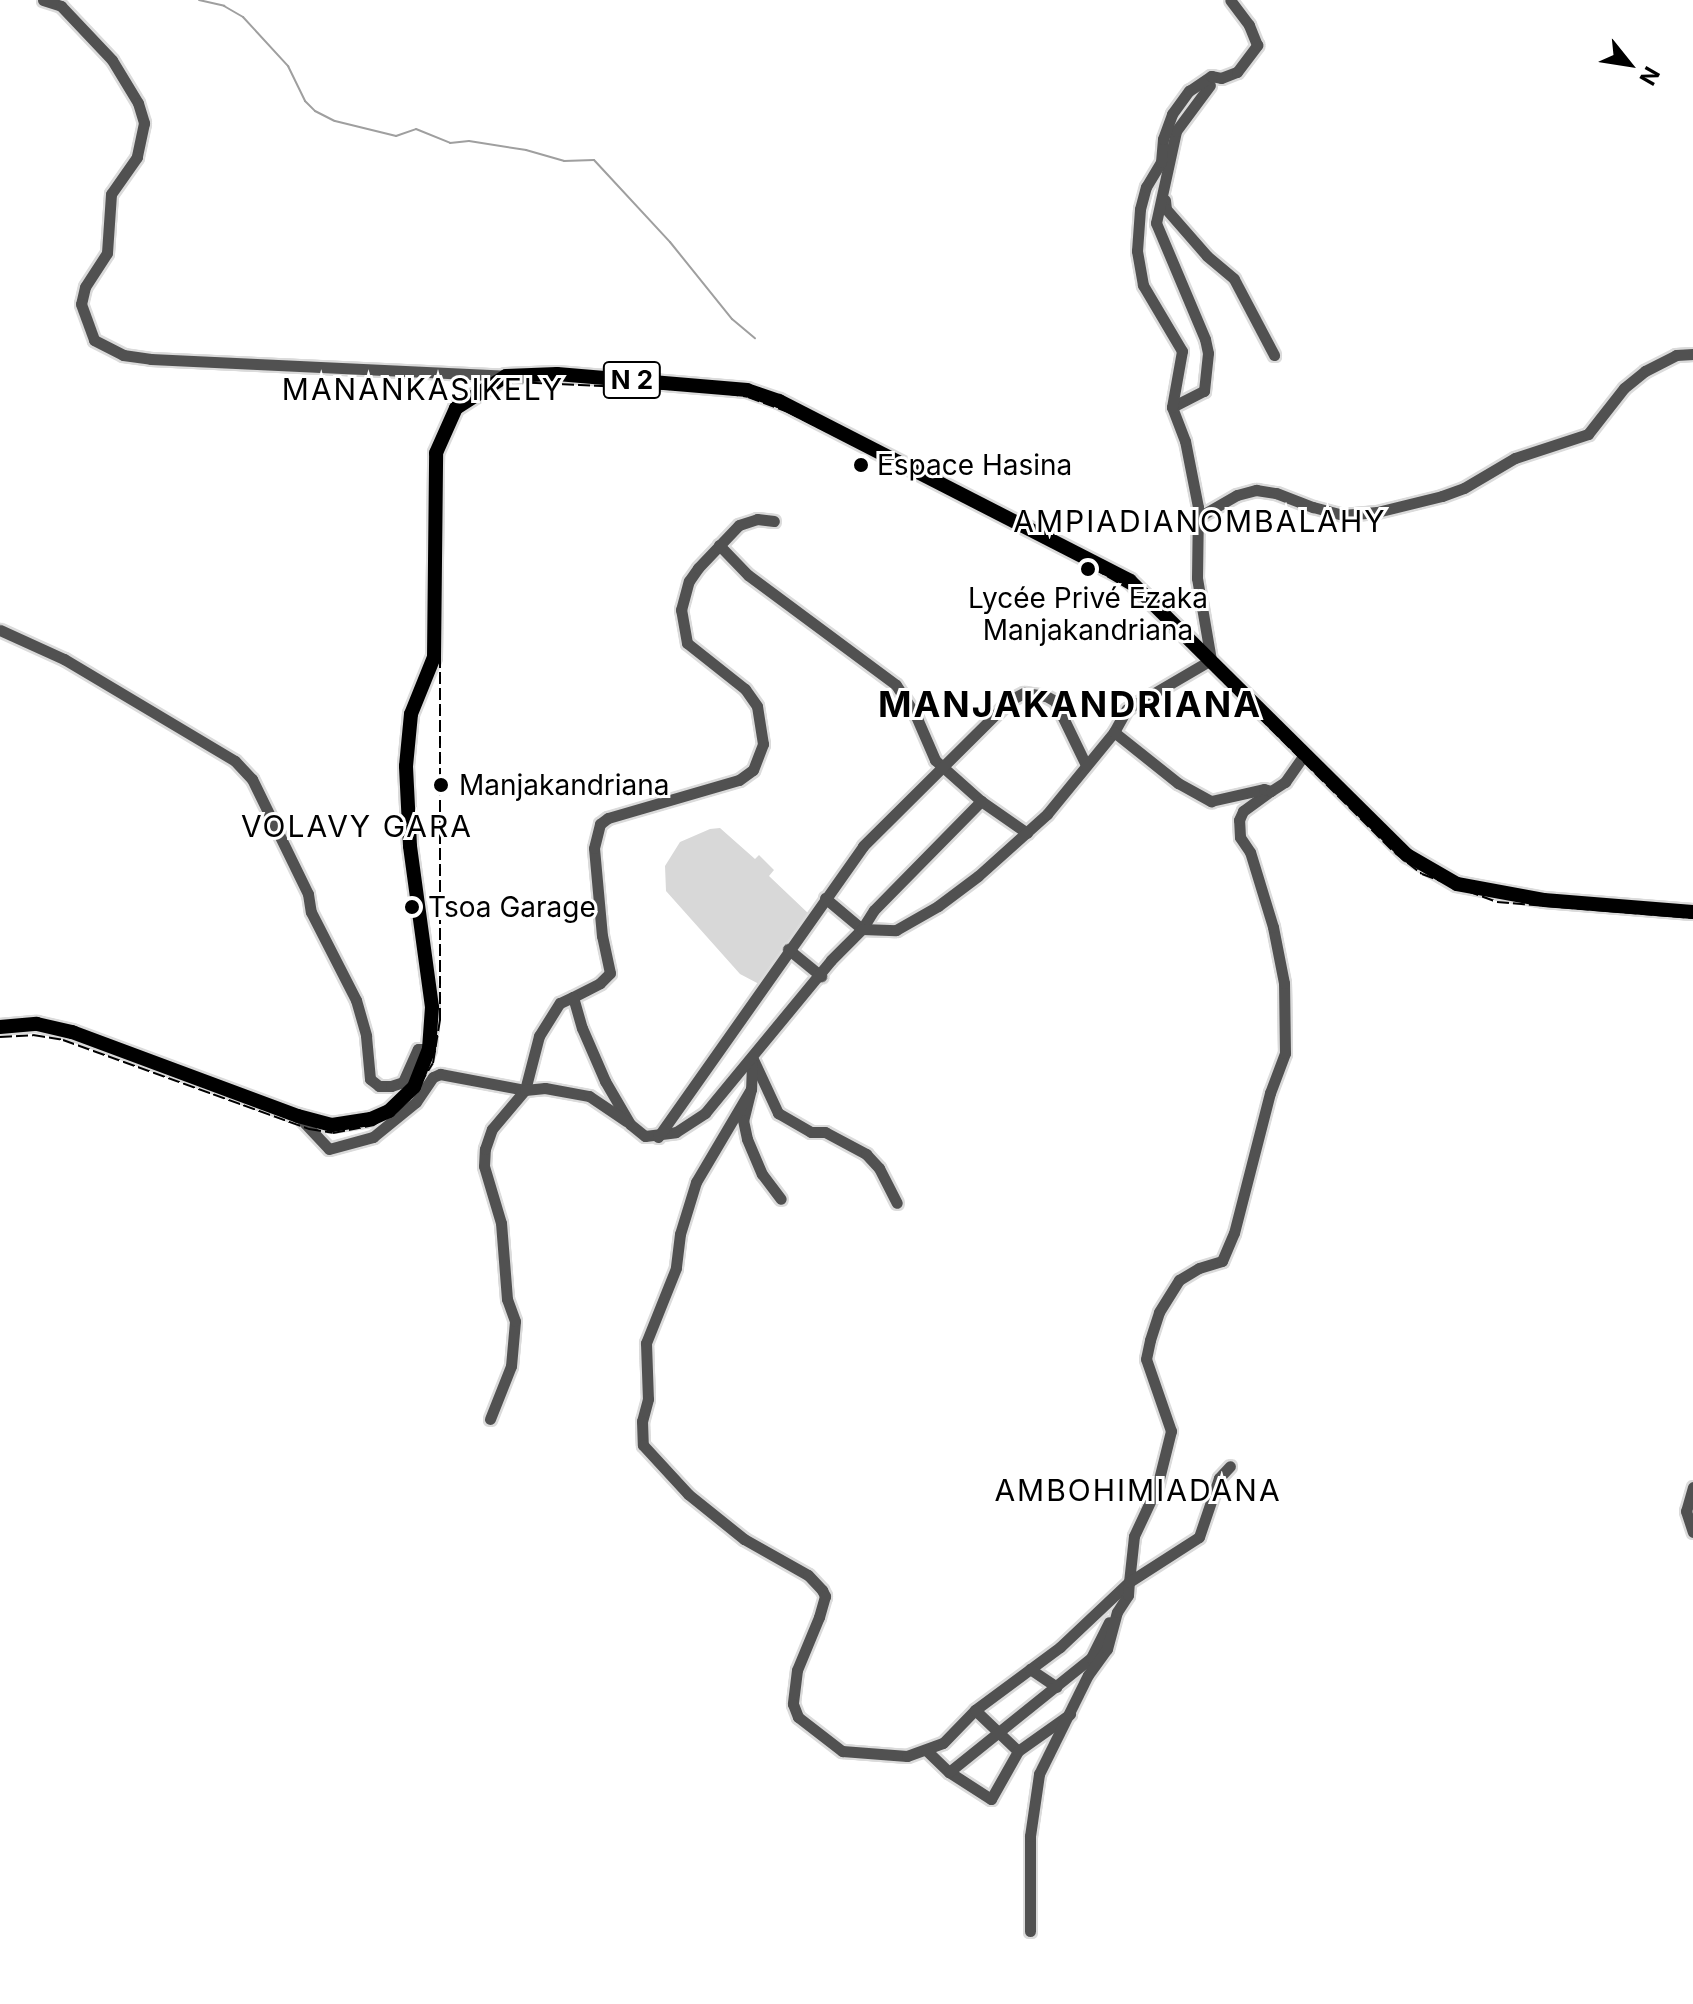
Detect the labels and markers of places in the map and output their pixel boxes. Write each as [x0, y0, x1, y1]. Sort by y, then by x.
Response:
place label: Espace Hasina [877, 448, 1072, 482]
marker: Espace Hasina [852, 456, 870, 474]
marker: Lycée Privé Ezaka Manjakandriana [1079, 560, 1097, 578]
place label: Lycée Privé Ezaka Manjakandriana [968, 581, 1208, 647]
place label: Manjakandriana [459, 768, 670, 802]
marker: Manjakandriana [430, 774, 452, 796]
place label: Tsoa Garage [428, 890, 596, 924]
marker: Tsoa Garage [403, 898, 421, 916]

